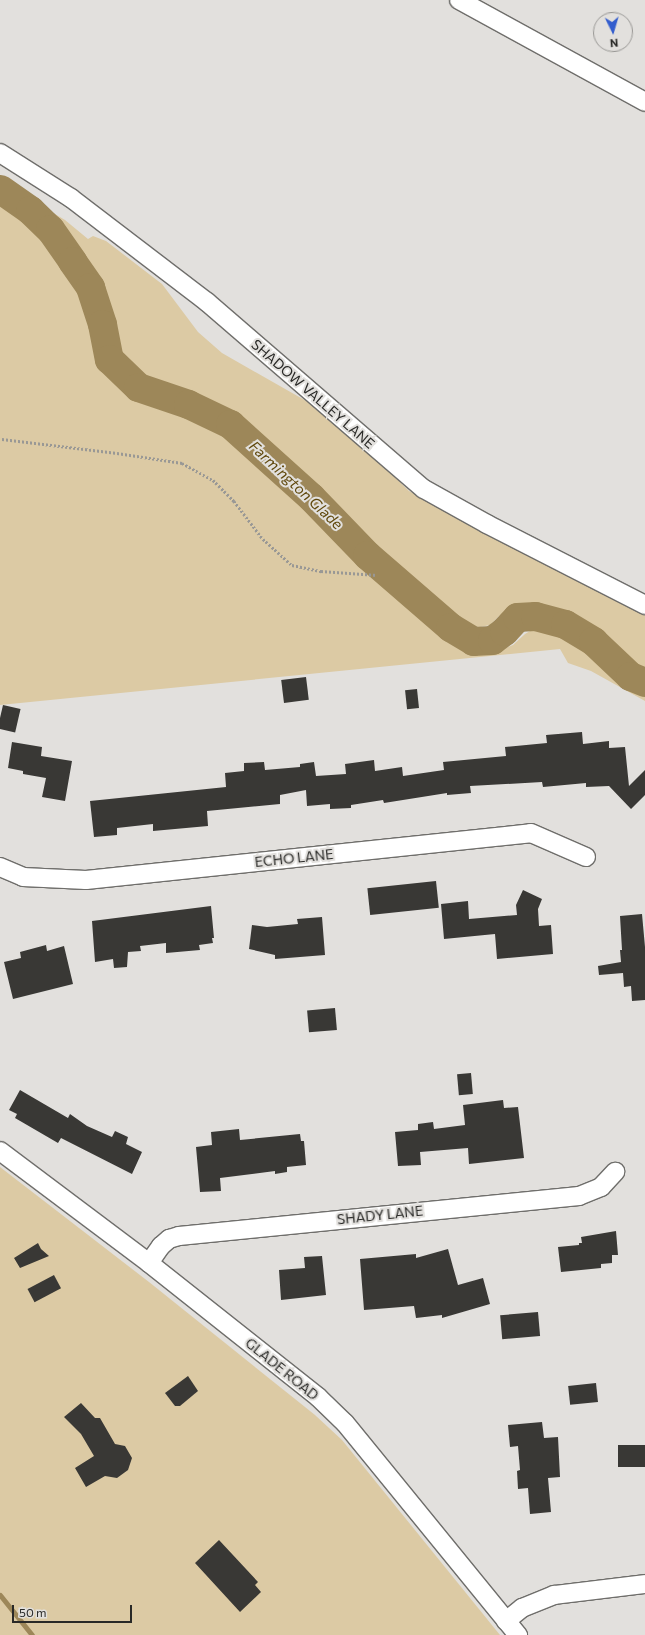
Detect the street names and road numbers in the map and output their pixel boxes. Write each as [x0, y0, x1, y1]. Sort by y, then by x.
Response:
street label: SHADOW VALLEY LANE [248, 336, 378, 452]
street label: ECHO LANE [254, 846, 334, 870]
street label: SHADY LANE [336, 1202, 424, 1228]
street label: GLADE ROAD [242, 1334, 322, 1404]

